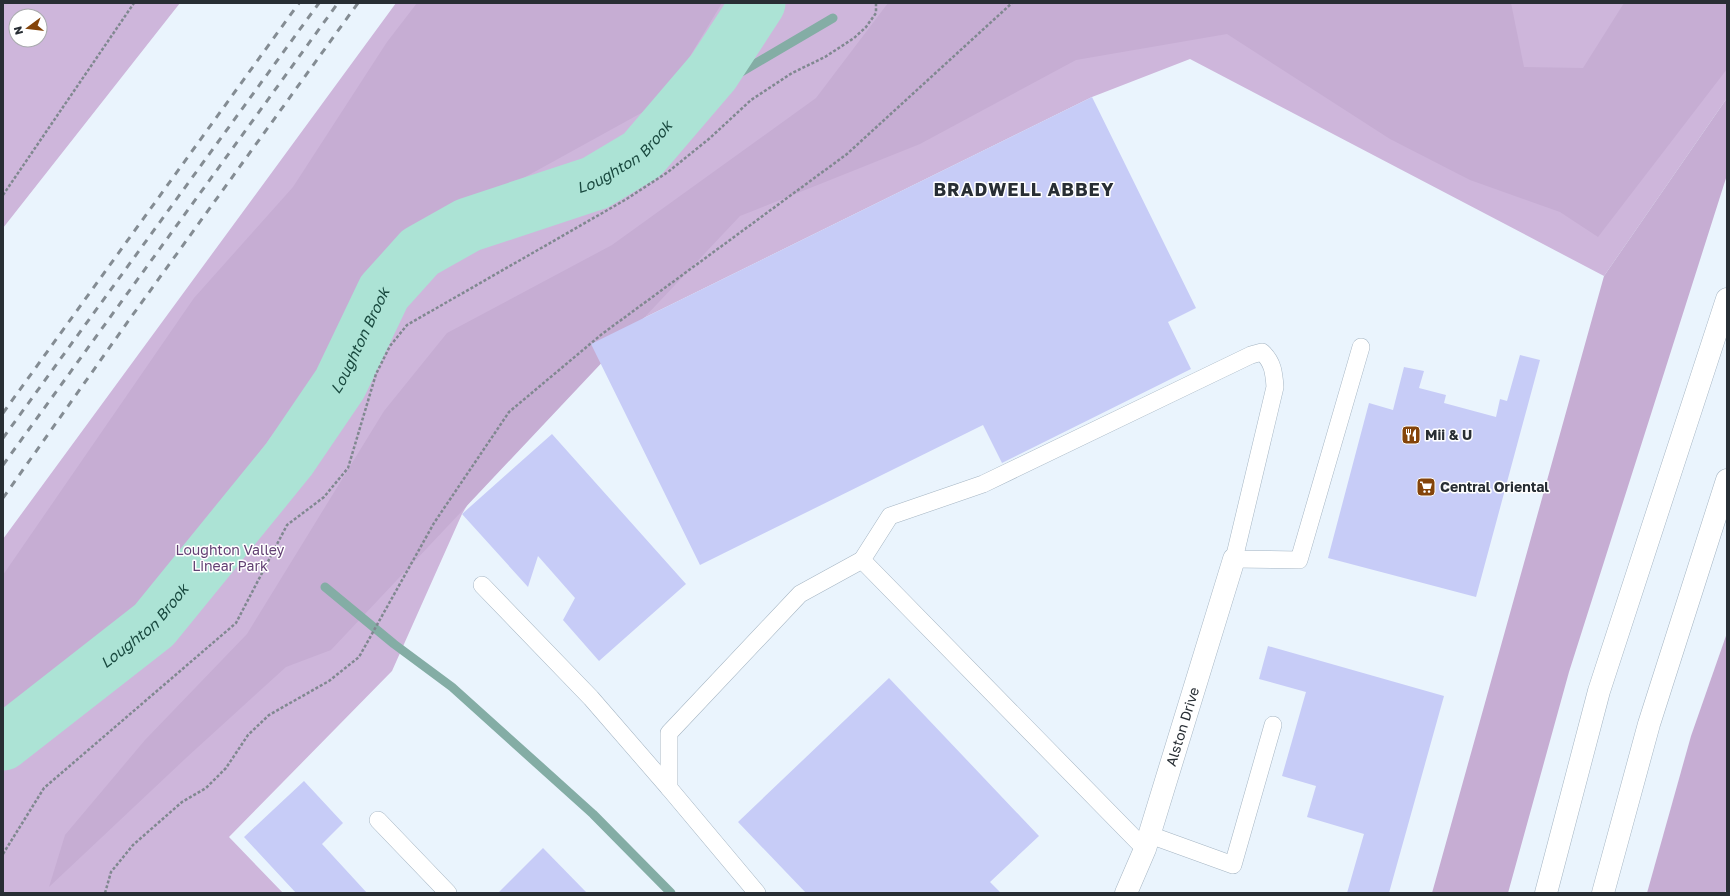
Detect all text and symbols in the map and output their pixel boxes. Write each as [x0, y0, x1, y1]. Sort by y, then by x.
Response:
north arrow [8, 8, 48, 48]
text: N [10, 25, 25, 36]
water label: Loughton Brook [574, 115, 676, 196]
district label: BRADWELL ABBEY [933, 178, 1115, 200]
water label: Loughton Brook [326, 283, 393, 397]
restaurant icon: Mii & U [1400, 424, 1422, 446]
place label: Mii & U [1425, 426, 1472, 443]
supermarket icon: Central Oriental [1415, 476, 1437, 498]
place label: Central Oriental [1440, 478, 1549, 495]
park label: Loughton Valley Linear Park [176, 541, 285, 574]
water label: Loughton Brook [96, 579, 193, 671]
street label: Alston Drive [1162, 685, 1202, 768]

